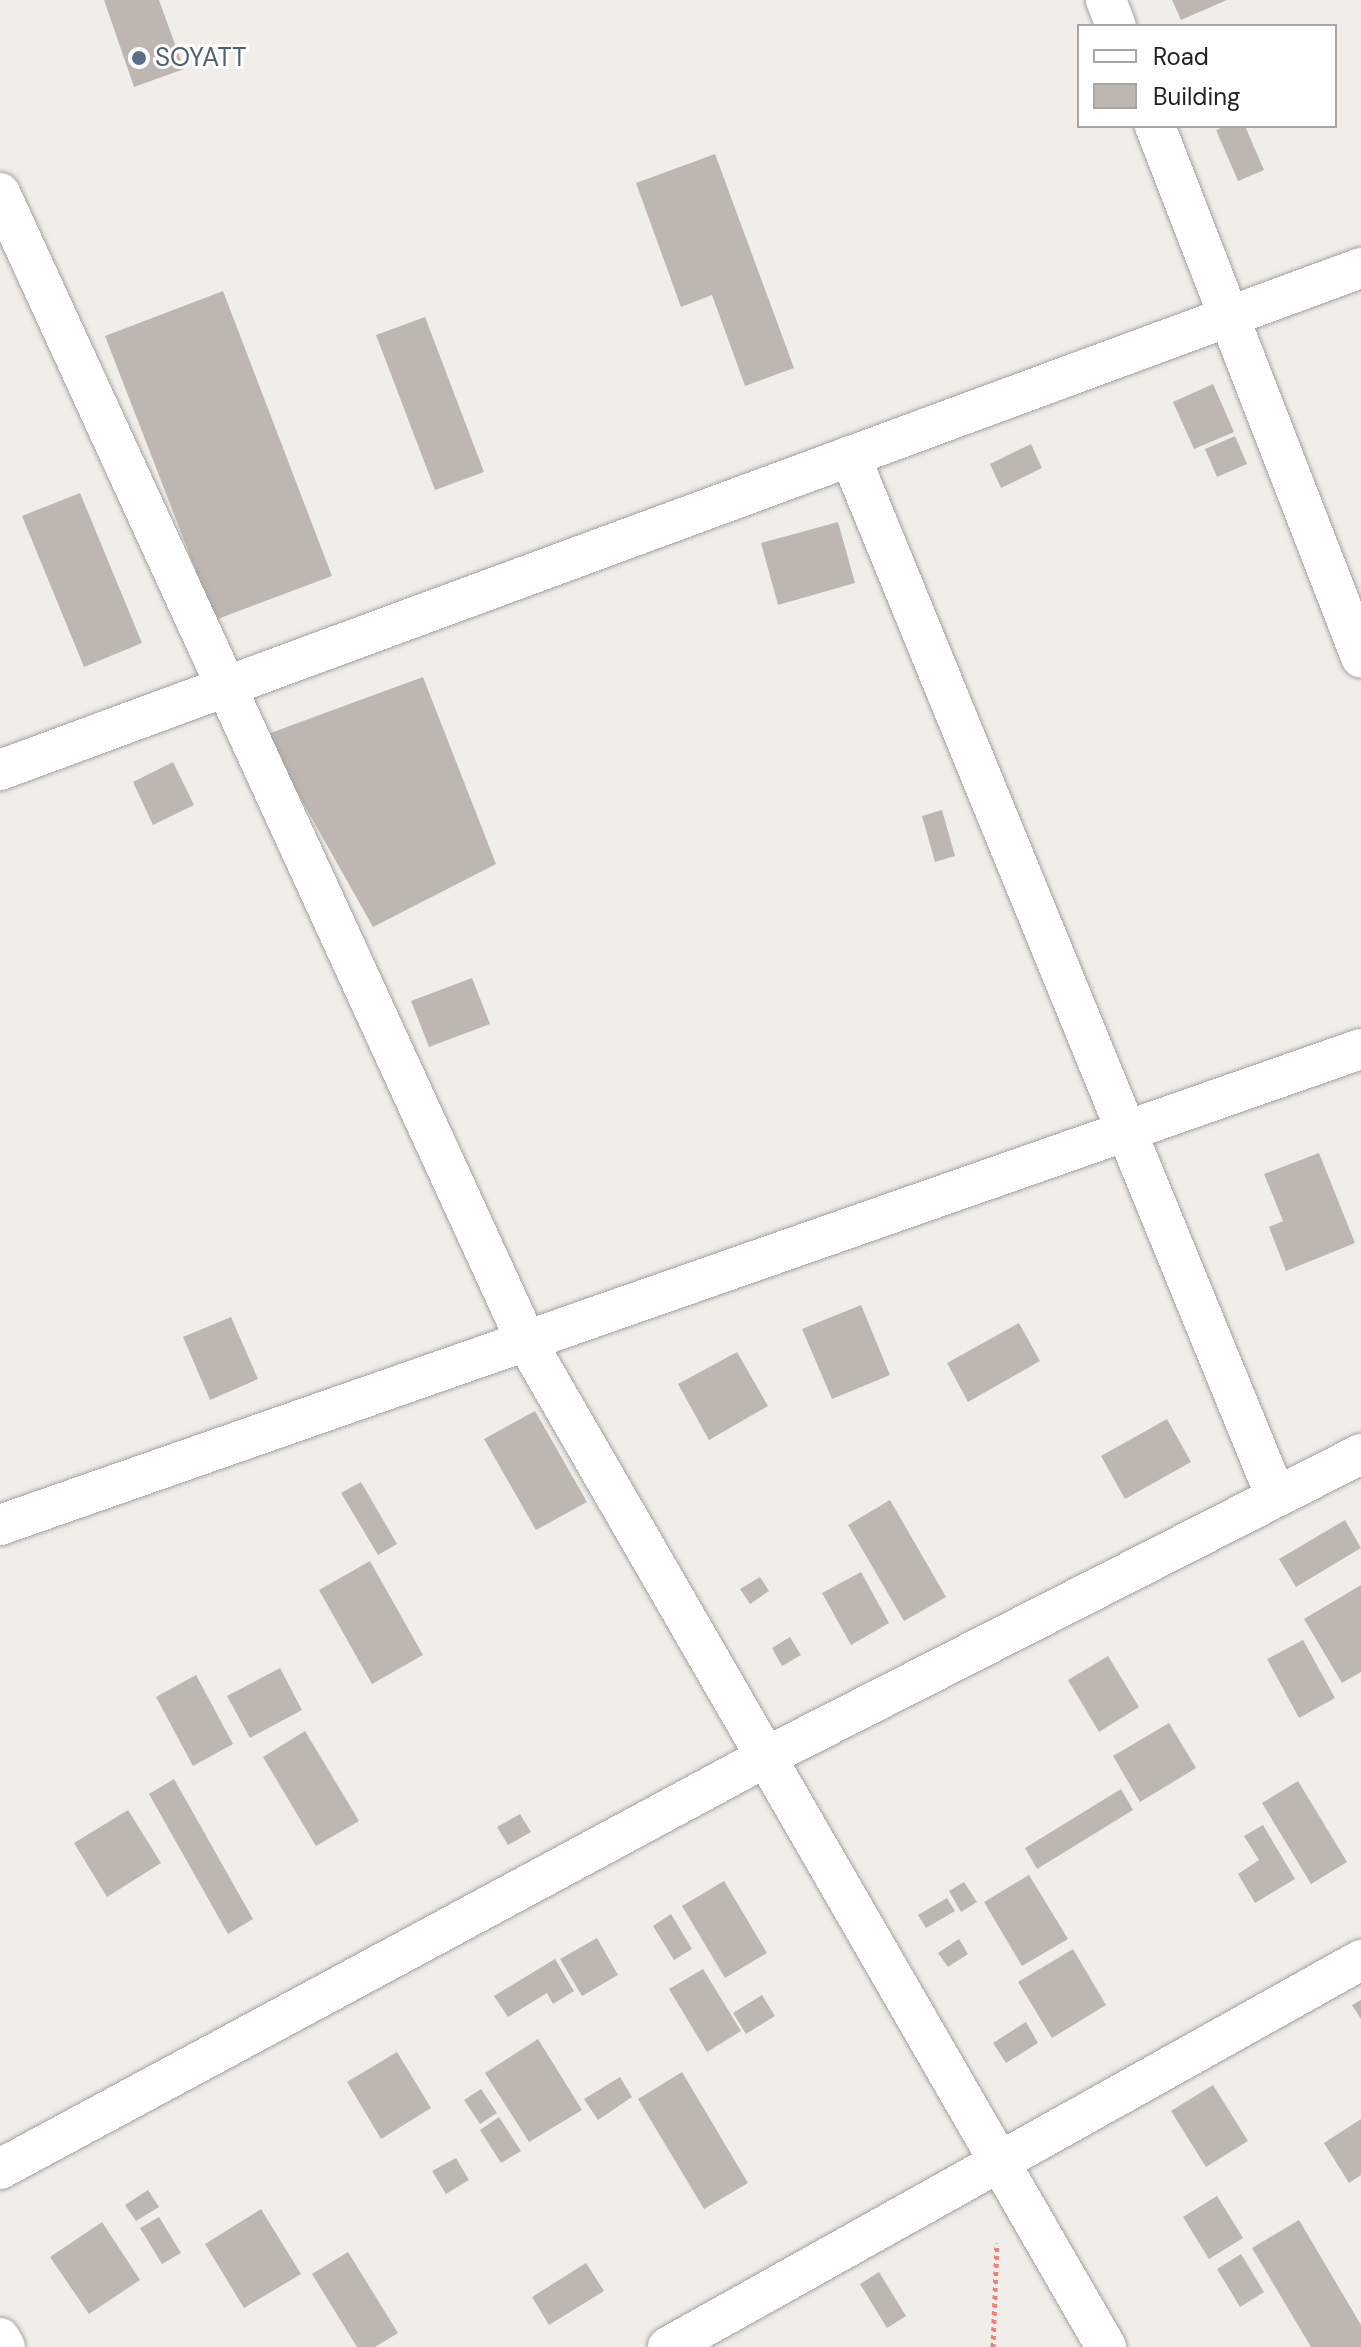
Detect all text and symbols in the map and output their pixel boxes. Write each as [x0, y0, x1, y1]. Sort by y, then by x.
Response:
legend [1077, 24, 1337, 128]
text: Road [1153, 41, 1209, 72]
place label: SOYATT [155, 42, 246, 74]
marker: SOYATT [130, 49, 148, 67]
text: Building [1153, 81, 1240, 112]

